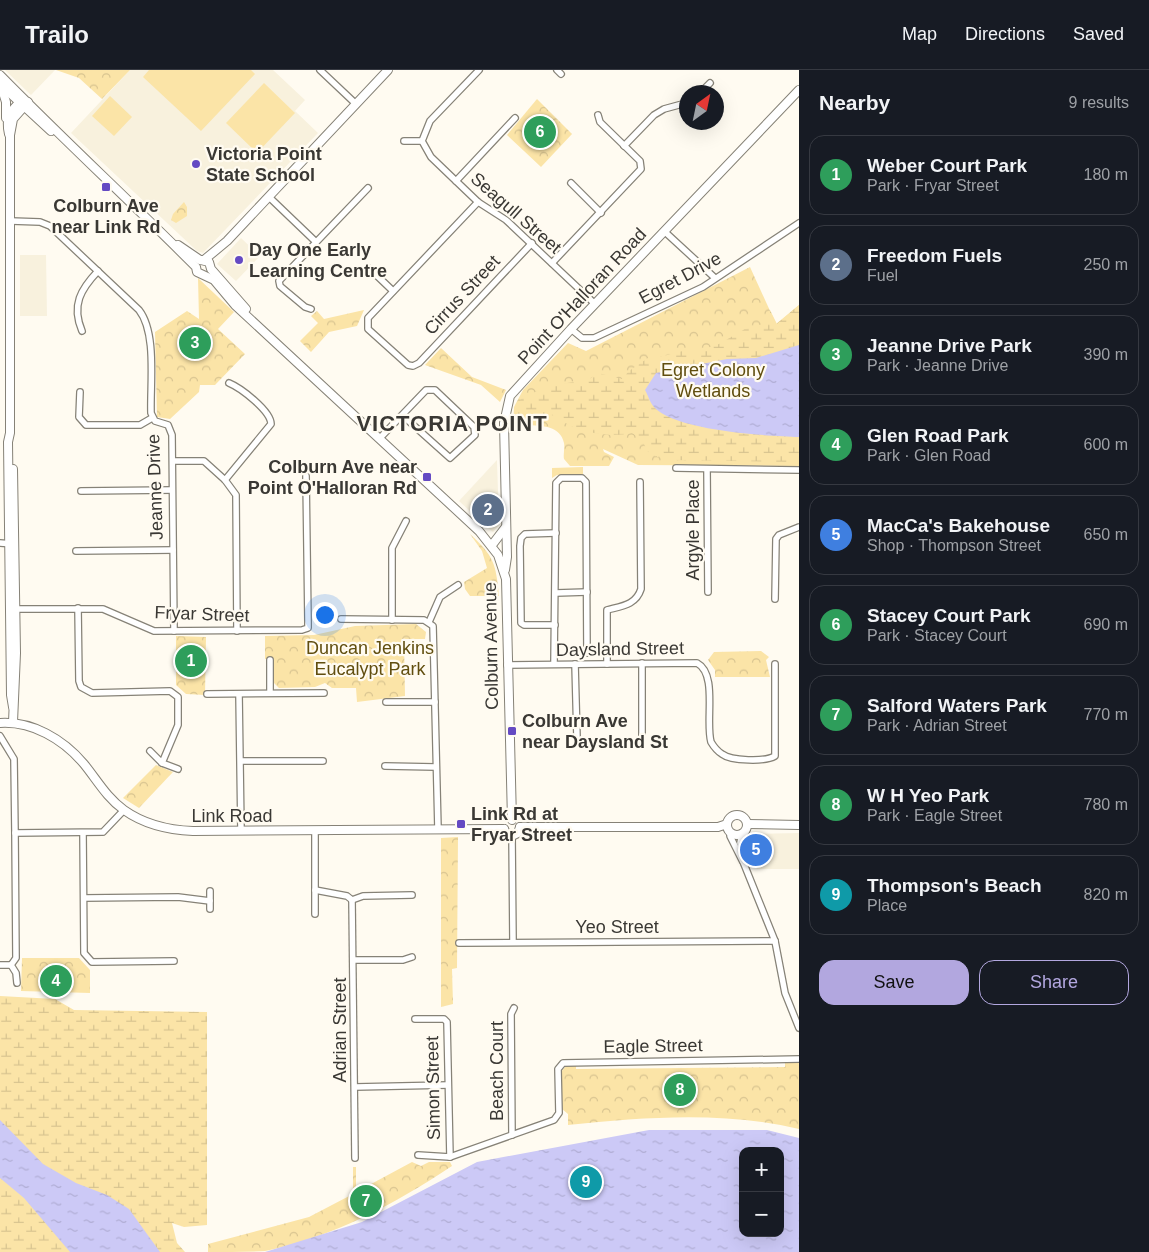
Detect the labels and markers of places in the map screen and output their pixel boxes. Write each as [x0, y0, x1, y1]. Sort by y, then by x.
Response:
pin: 6 [524, 113, 556, 151]
place label: Victoria Point State School [206, 144, 322, 185]
marker: Victoria Point State School [190, 158, 202, 170]
marker: Colburn Ave near Link Rd [100, 181, 112, 193]
place label: Colburn Ave near Link Rd [51, 196, 161, 237]
place label: Day One Early Learning Centre [249, 240, 387, 281]
marker: Day One Early Learning Centre [233, 254, 245, 266]
pin: 3 [179, 324, 211, 362]
place label: Colburn Ave near Point O'Halloran Rd [248, 457, 417, 498]
marker: Colburn Ave near Point O'Halloran Rd [421, 471, 433, 483]
pin: 2 [472, 491, 504, 529]
pin: 1 [175, 642, 207, 680]
place label: Colburn Ave near Daysland St [522, 711, 668, 752]
marker: Colburn Ave near Daysland St [506, 725, 518, 737]
place label: Link Rd at Fryar Street [471, 804, 572, 845]
marker: Link Rd at Fryar Street [455, 818, 467, 830]
pin: 5 [740, 831, 772, 869]
pin: 4 [40, 962, 72, 1000]
pin: 8 [664, 1071, 696, 1109]
pin: 9 [570, 1163, 602, 1201]
pin: 7 [350, 1182, 382, 1220]

